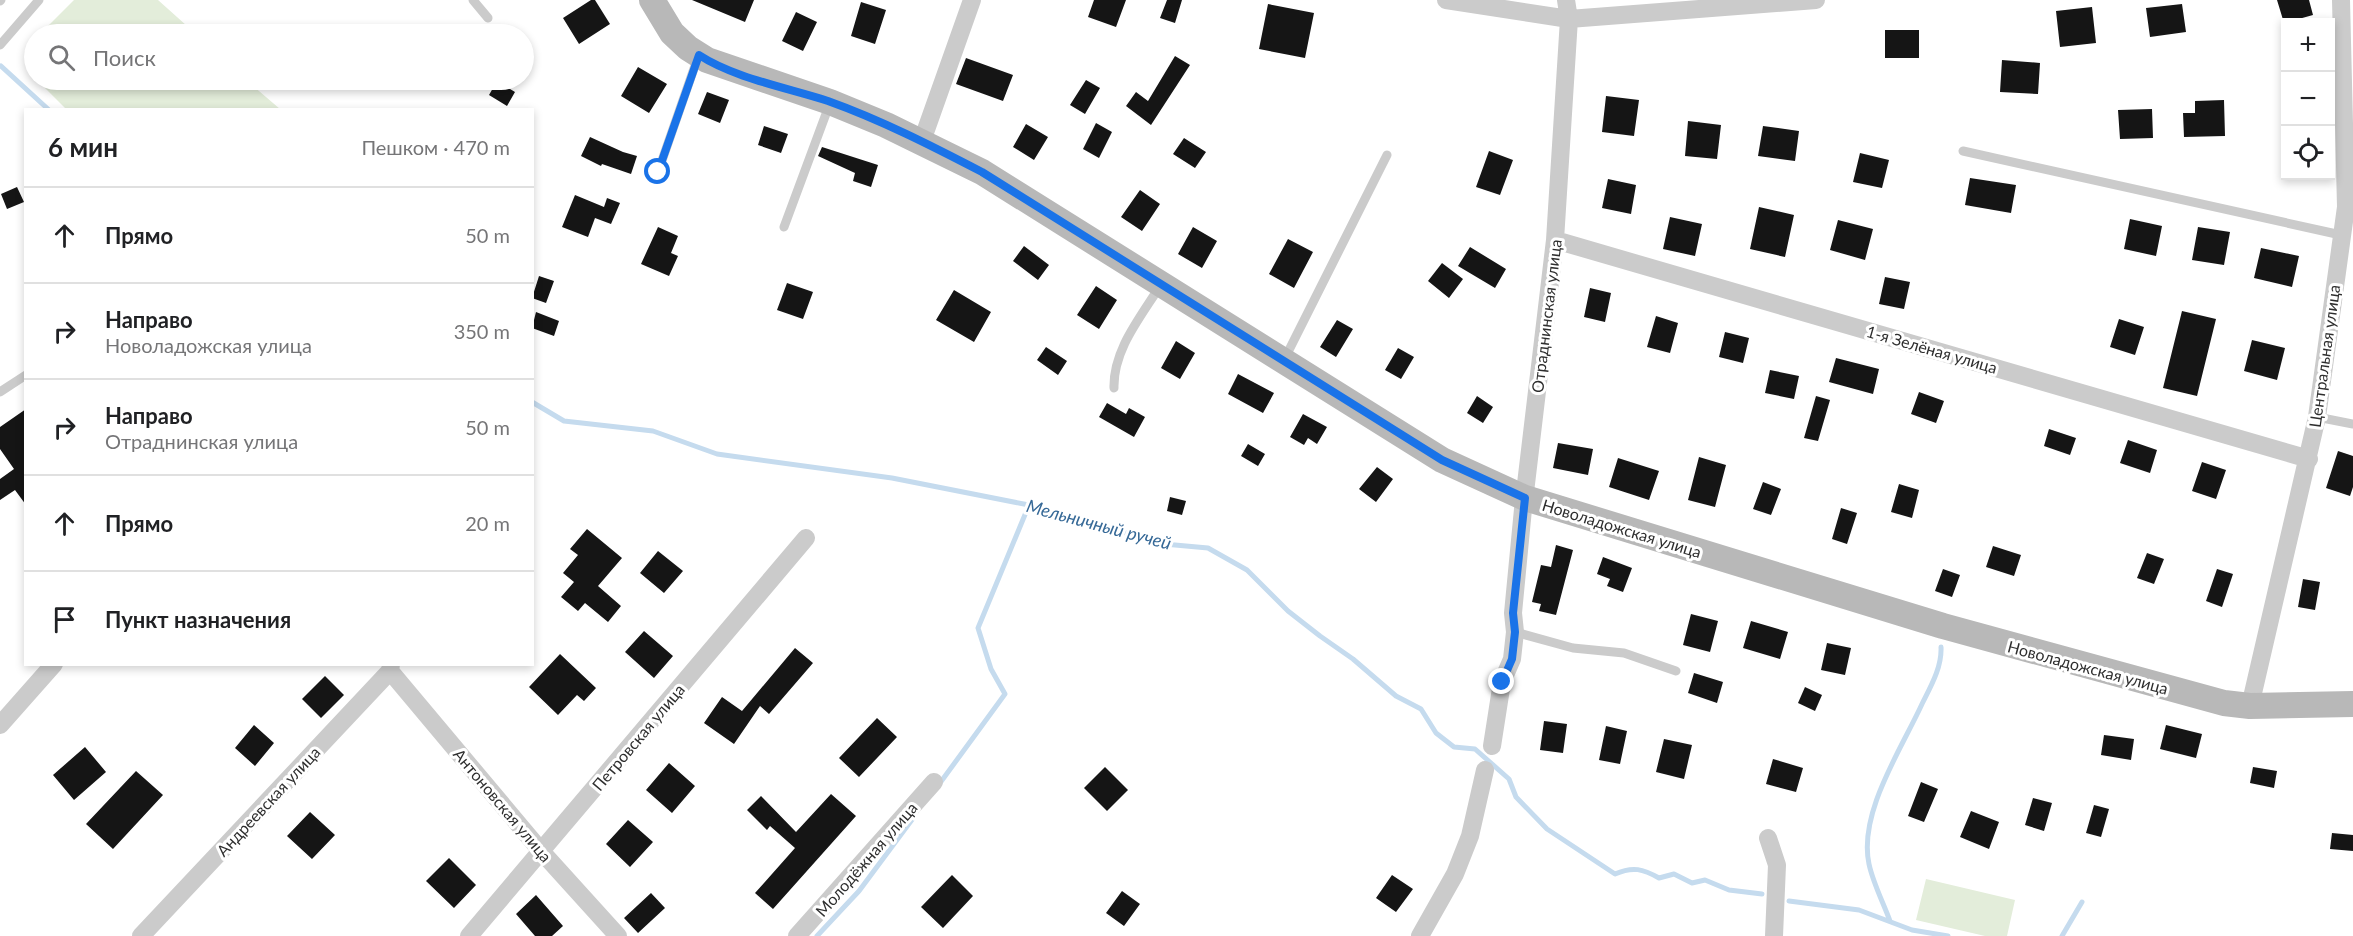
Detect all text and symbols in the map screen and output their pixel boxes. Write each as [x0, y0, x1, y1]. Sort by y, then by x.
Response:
map controls [2281, 18, 2335, 180]
button: + [2281, 18, 2335, 72]
search box [24, 24, 534, 90]
icon: search [45, 41, 78, 74]
text: Поиск [93, 44, 156, 71]
button: − [2281, 72, 2335, 126]
button: locate [2281, 126, 2335, 180]
text: 6 мин [48, 131, 118, 163]
text: Пешком · 470 m [361, 135, 510, 159]
route start [644, 158, 670, 184]
icon: ahead [48, 219, 81, 252]
text: Прямо [105, 222, 173, 249]
text: 50 m [465, 223, 510, 247]
street label: Отраднинская улица [1527, 238, 1565, 394]
street label: Центральная улица [2305, 283, 2343, 429]
text: Направо [105, 306, 193, 333]
icon: right [48, 315, 81, 348]
text: 350 m [454, 319, 510, 343]
street label: 1-я Зелёная улица [1864, 321, 2000, 377]
text: Новоладожская улица [105, 333, 312, 357]
text: Направо [105, 402, 193, 429]
icon: right [48, 411, 81, 444]
text: 50 m [465, 415, 510, 439]
text: Отраднинская улица [105, 429, 298, 453]
water label: Мельничный ручей [1024, 494, 1174, 554]
street label: Новоладожская улица [1540, 495, 1704, 561]
icon: ahead [48, 507, 81, 540]
text: Прямо [105, 510, 173, 537]
text: 20 m [465, 511, 510, 535]
icon: arrive [48, 603, 81, 636]
text: Пункт назначения [105, 606, 291, 633]
street label: Новоладожская улица [2006, 636, 2170, 698]
route end [1488, 668, 1514, 694]
street label: Петровская улица [588, 680, 688, 794]
street label: Андреевская улица [212, 742, 324, 860]
street label: Антоновская улица [450, 744, 556, 866]
street label: Молодёжная улица [811, 798, 921, 920]

